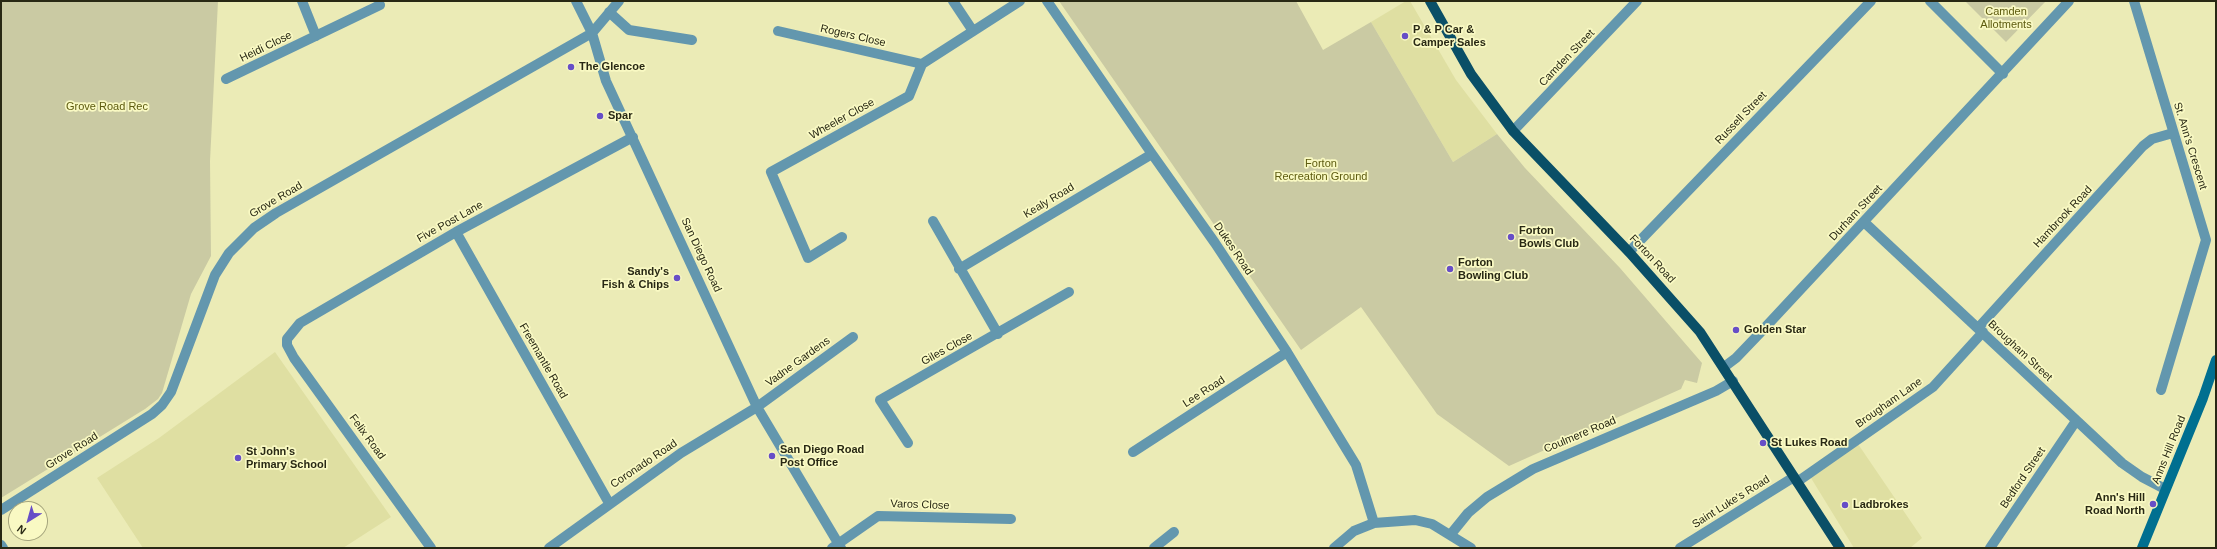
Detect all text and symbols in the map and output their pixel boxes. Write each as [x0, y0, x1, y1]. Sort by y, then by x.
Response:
park label: Camden Allotments [1980, 5, 2032, 31]
street label: Rogers Close [819, 22, 887, 50]
place label: P & P Car & Camper Sales [1413, 23, 1486, 49]
street label: Camden Street [1537, 27, 1597, 89]
street label: Heidi Close [238, 29, 294, 65]
marker: P & P Car & Camper Sales [1400, 31, 1410, 41]
place label: The Glencoe [579, 60, 645, 74]
marker: The Glencoe [566, 62, 576, 72]
street label: Russell Street [1712, 89, 1770, 147]
street label: Wheeler Close [807, 96, 877, 142]
park label: Grove Road Rec [66, 100, 148, 114]
street label: St. Ann's Crescent [2170, 101, 2210, 191]
place label: Spar [608, 109, 632, 123]
marker: Spar [595, 111, 605, 121]
park label: Forton Recreation Ground [1275, 157, 1367, 183]
street label: Grove Road [247, 179, 305, 221]
street label: Kealy Road [1021, 181, 1077, 221]
street label: Durham Street [1827, 182, 1885, 244]
street label: Hambrook Road [2031, 183, 2095, 251]
street label: Five Post Lane [415, 198, 485, 246]
street label: San Diego Road [678, 216, 724, 294]
street label: Dukes Road [1211, 220, 1255, 278]
place label: Forton Bowls Club [1519, 224, 1579, 250]
marker: Forton Bowls Club [1506, 232, 1516, 242]
street label: Forton Road [1626, 232, 1678, 286]
place label: Forton Bowling Club [1458, 256, 1528, 282]
marker: Forton Bowling Club [1445, 264, 1455, 274]
place label: Sandy's Fish & Chips [602, 265, 669, 291]
marker: Sandy's Fish & Chips [672, 273, 682, 283]
street label: Brougham Street [1985, 318, 2055, 384]
street label: Freemantle Road [516, 321, 570, 401]
place label: Golden Star [1744, 323, 1806, 337]
marker: Golden Star [1731, 325, 1741, 335]
street label: Giles Close [919, 330, 975, 368]
street label: Vadne Gardens [763, 334, 833, 390]
street label: Lee Road [1180, 373, 1228, 411]
street label: Brougham Lane [1853, 375, 1925, 431]
street label: Felix Road [346, 412, 388, 462]
street label: Coulmere Road [1542, 414, 1618, 456]
street label: Anns Hill Road [2149, 414, 2189, 486]
street label: Grove Road [43, 430, 101, 472]
place label: St Lukes Road [1771, 436, 1847, 450]
street label: Coronado Road [608, 437, 680, 491]
marker: St Lukes Road [1758, 438, 1768, 448]
place label: San Diego Road Post Office [780, 443, 864, 469]
place label: St John's Primary School [246, 445, 327, 471]
street label: Bedford Street [1998, 445, 2048, 511]
marker: San Diego Road Post Office [767, 451, 777, 461]
marker: St John's Primary School [233, 453, 243, 463]
street label: Saint Luke's Road [1690, 473, 1772, 531]
place label: Ann's Hill Road North [2085, 491, 2145, 517]
street label: Varos Close [890, 497, 950, 513]
place label: Ladbrokes [1853, 498, 1909, 512]
marker: Ann's Hill Road North [2148, 499, 2158, 509]
marker: Ladbrokes [1840, 500, 1850, 510]
north arrow [8, 501, 48, 541]
text: N [15, 523, 28, 537]

